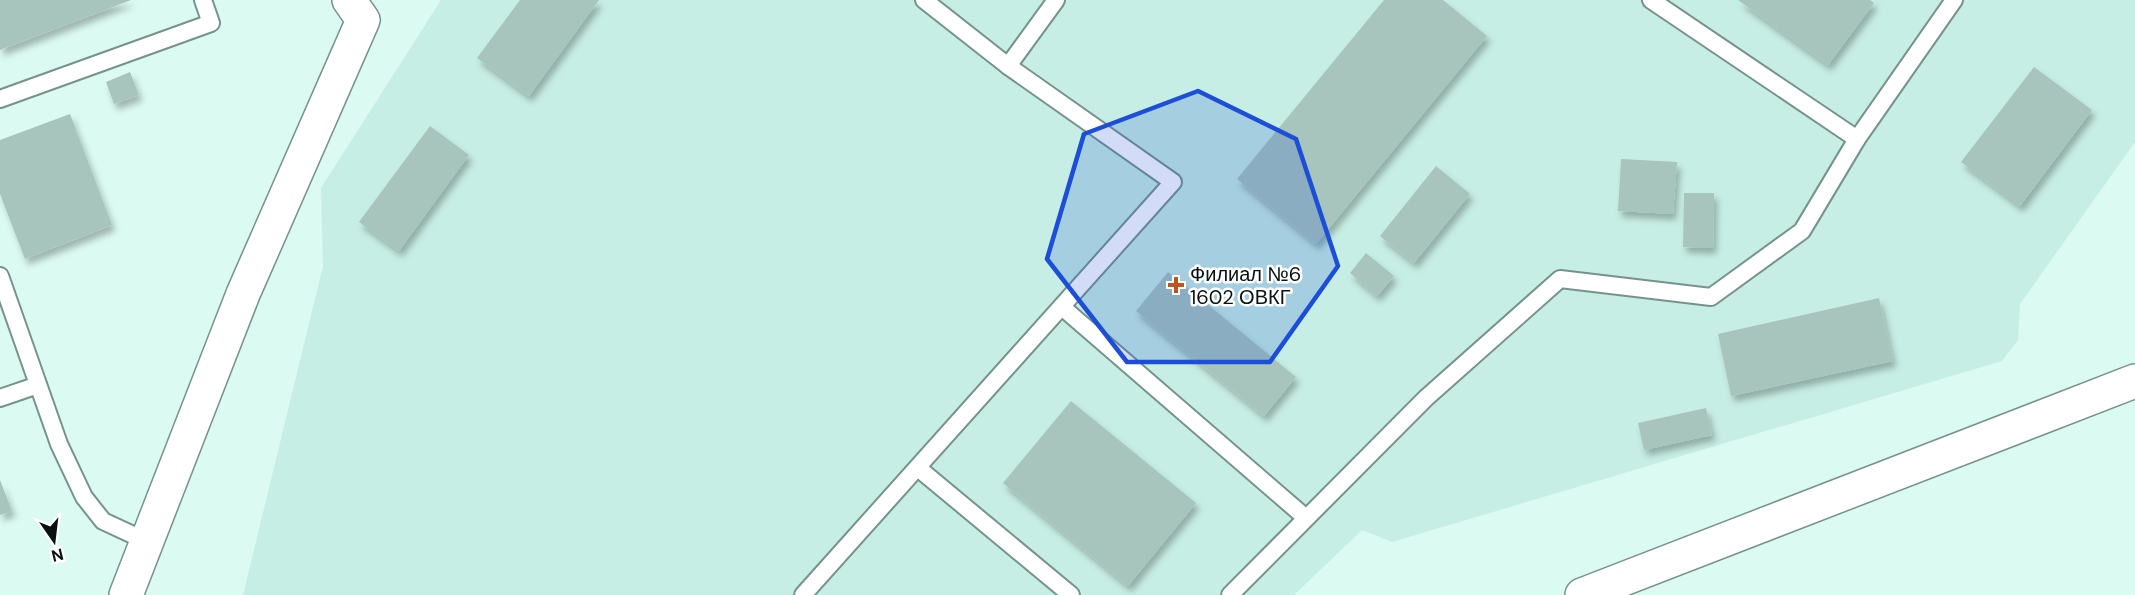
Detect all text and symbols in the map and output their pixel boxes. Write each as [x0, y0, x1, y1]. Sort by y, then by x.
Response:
place label: Филиал №6 1602 ОВКГ [1190, 261, 1301, 310]
marker: Филиал №6 1602 ОВКГ [1167, 276, 1185, 294]
north arrow [24, 511, 84, 571]
text: N [49, 543, 66, 567]

